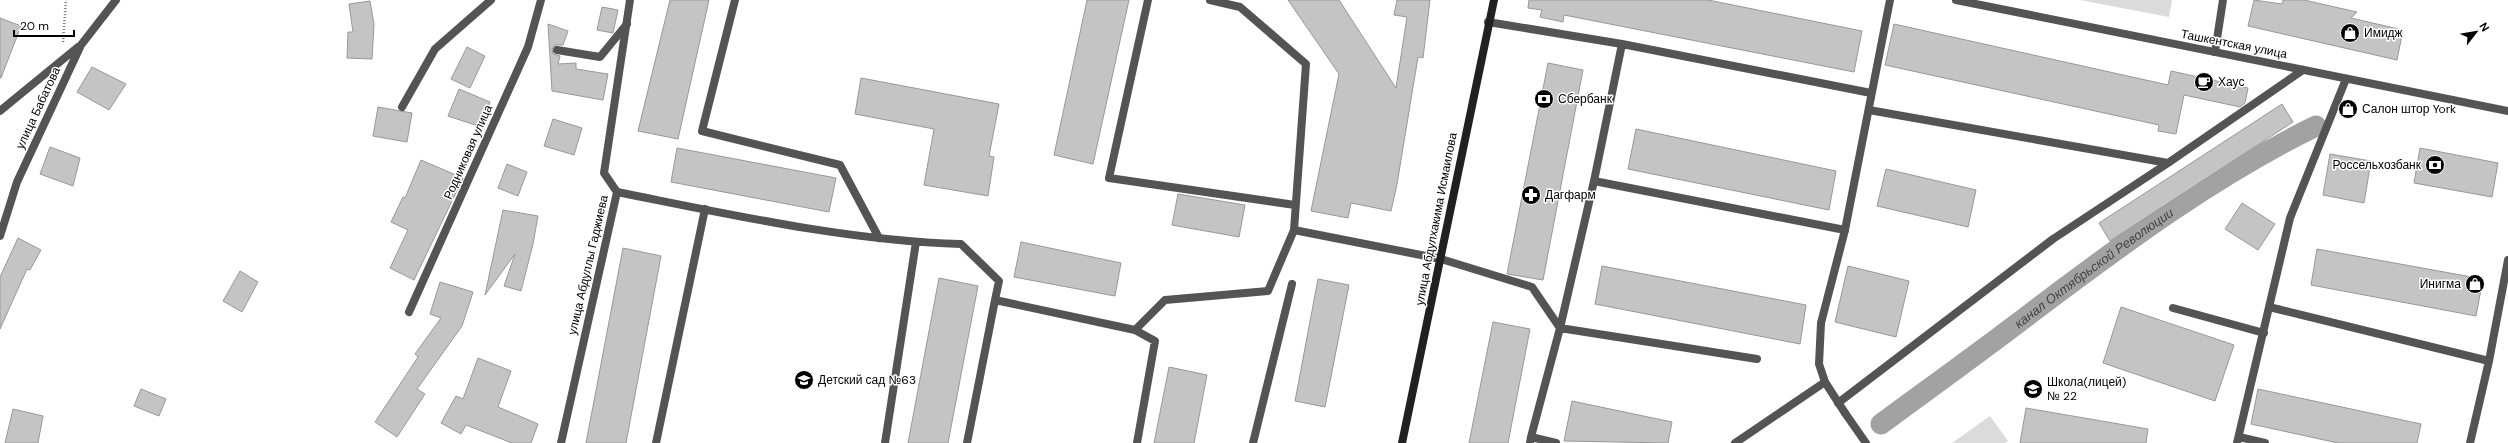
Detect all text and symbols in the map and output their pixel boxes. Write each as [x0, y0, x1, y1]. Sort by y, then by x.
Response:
scale bar [14, 12, 74, 38]
north arrow [2456, 12, 2496, 52]
text: 20 m [20, 18, 49, 34]
text: N [2477, 20, 2493, 34]
shop icon: Имидж [2339, 22, 2361, 44]
place label: Имидж [2364, 25, 2403, 41]
street label: Ташкентская улица [2179, 26, 2289, 62]
street label: улица Бабатова [12, 64, 64, 152]
cafe icon: Хаус [2193, 71, 2215, 93]
place label: Хаус [2218, 74, 2244, 90]
bank icon: Сбербанк [1533, 88, 1555, 110]
place label: Сбербанк [1558, 91, 1613, 107]
shop icon: Салон штор York [2337, 98, 2359, 120]
place label: Салон штор York [2362, 101, 2456, 117]
street label: Родниковая улица [440, 102, 496, 202]
street label: улица Абдулхакима Исмаилова [1411, 131, 1461, 307]
bank icon: Россельхозбанк [2424, 154, 2446, 176]
place label: Россельхозбанк [2332, 157, 2422, 173]
pharmacy icon: Дагфарм [1520, 184, 1542, 206]
place label: Дагфарм [1545, 187, 1596, 203]
street label: улица Абдуллы Гаджиева [564, 193, 612, 336]
water label: канал Октябрьской Революции [2011, 204, 2177, 332]
shop icon: Инигма [2464, 273, 2486, 295]
place label: Инигма [2420, 276, 2461, 292]
school or university icon: Детский сад №63 [793, 369, 815, 391]
place label: Детский сад №63 [818, 372, 916, 388]
place label: Школа(лицей) № 22 [2047, 374, 2126, 404]
school or university icon: Школа(лицей) № 22 [2022, 378, 2044, 400]

